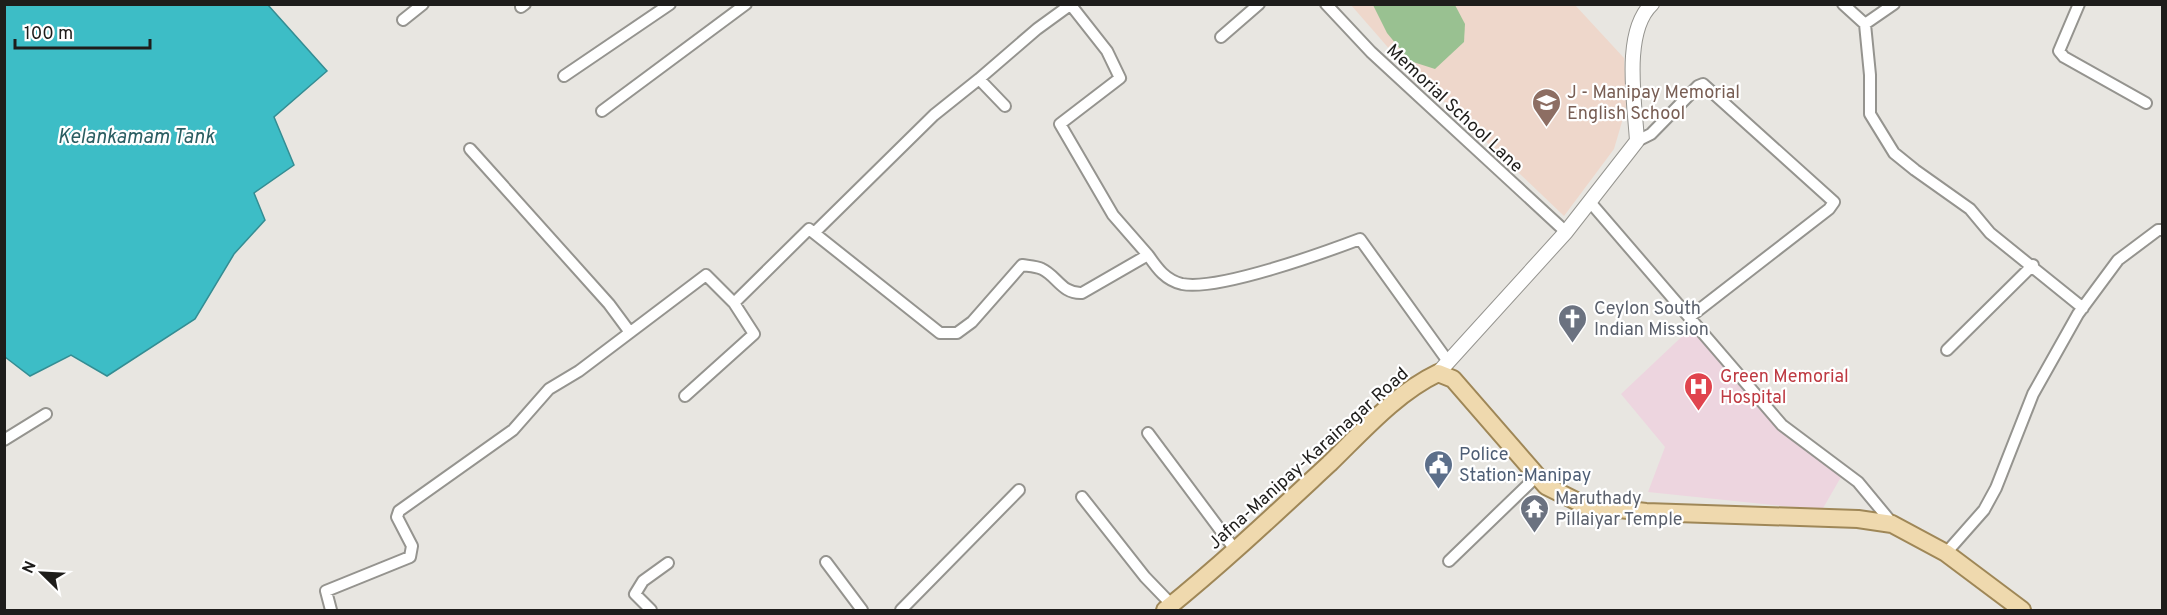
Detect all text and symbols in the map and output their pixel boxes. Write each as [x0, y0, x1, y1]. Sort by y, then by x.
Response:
scale bar [15, 12, 150, 50]
text: 100 m [24, 23, 73, 46]
street label: Memorial School Lane [1381, 40, 1527, 178]
place label: J - Manipay Memorial English School [1567, 82, 1740, 126]
school or university icon: J - Manipay Memorial English School [1530, 86, 1562, 128]
water label: Kelankamam Tank [58, 125, 215, 151]
place label: Ceylon South Indian Mission [1594, 298, 1709, 342]
church icon: Ceylon South Indian Mission [1557, 302, 1589, 344]
street label: Jafna-Manipay-Karainagar Road [1204, 363, 1414, 555]
place label: Green Memorial Hospital [1720, 366, 1849, 410]
hospital icon: Green Memorial Hospital [1683, 370, 1715, 412]
place label: Police Station-Manipay [1459, 444, 1591, 488]
public building icon: Police Station-Manipay [1422, 448, 1454, 490]
place label: Maruthady Pillaiyar Temple [1555, 488, 1683, 532]
temple icon: Maruthady Pillaiyar Temple [1518, 492, 1550, 534]
north arrow [12, 543, 72, 603]
text: N [19, 558, 42, 577]

